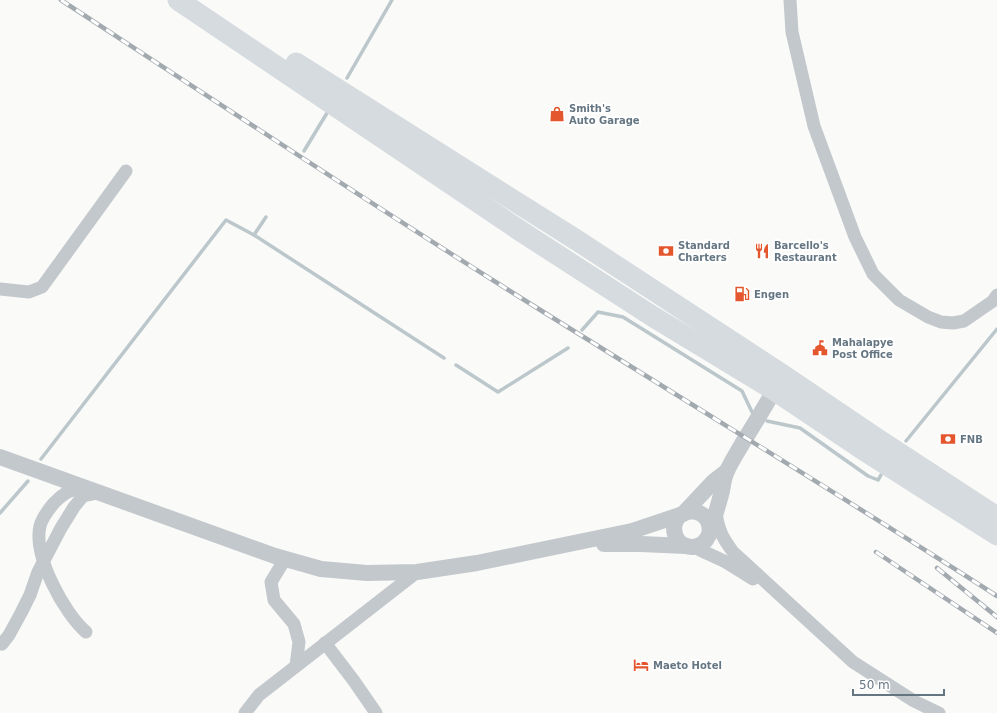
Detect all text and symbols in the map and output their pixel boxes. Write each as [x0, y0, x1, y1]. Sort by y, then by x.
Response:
place label: Smith's Auto Garage [569, 103, 640, 126]
shop icon: Smith's Auto Garage [548, 105, 566, 123]
place label: Standard Charters [678, 240, 730, 263]
place label: Barcello's Restaurant [774, 240, 837, 263]
bank icon: Standard Charters [657, 242, 675, 260]
restaurant icon: Barcello's Restaurant [753, 242, 771, 260]
fuel station icon: Engen [733, 285, 751, 303]
place label: Engen [754, 289, 789, 300]
place label: Mahalapye Post Office [832, 337, 893, 360]
public building icon: Mahalapye Post Office [811, 339, 829, 357]
bank icon: FNB [939, 430, 957, 448]
place label: FNB [960, 434, 983, 445]
hotel icon: Maeto Hotel [632, 656, 650, 674]
place label: Maeto Hotel [653, 660, 722, 671]
scale bar [853, 671, 944, 697]
text: 50 m [859, 678, 890, 692]

